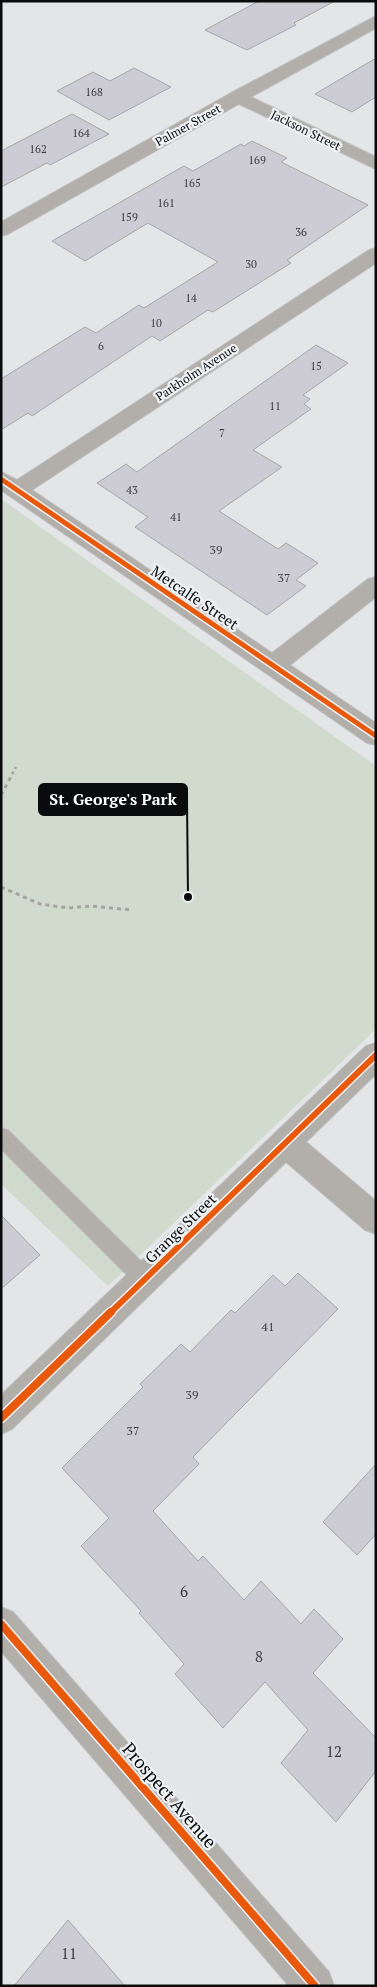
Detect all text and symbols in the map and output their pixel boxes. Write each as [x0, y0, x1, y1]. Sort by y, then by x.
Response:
house number: 168 [85, 85, 103, 99]
street label: Palmer Street [153, 101, 224, 149]
street label: Jackson Street [269, 107, 344, 154]
house number: 164 [72, 126, 90, 140]
house number: 162 [29, 142, 47, 156]
house number: 169 [248, 153, 266, 167]
house number: 165 [183, 176, 201, 190]
house number: 161 [157, 196, 175, 210]
house number: 159 [120, 210, 138, 224]
house number: 36 [295, 225, 307, 239]
house number: 30 [245, 257, 257, 271]
house number: 14 [185, 291, 197, 305]
house number: 10 [150, 316, 162, 330]
house number: 6 [98, 339, 104, 353]
street label: Parkholm Avenue [153, 340, 239, 404]
house number: 15 [310, 359, 322, 373]
house number: 11 [269, 399, 281, 413]
house number: 7 [219, 426, 225, 440]
house number: 43 [126, 483, 138, 497]
house number: 41 [170, 510, 182, 524]
house number: 39 [210, 542, 222, 557]
street label: Metcalfe Street [147, 560, 243, 634]
house number: 37 [278, 570, 290, 585]
callout: St. George's Park [39, 784, 187, 815]
text: St. George's Park [49, 788, 177, 810]
street label: Grange Street [140, 1189, 220, 1267]
house number: 41 [262, 1319, 274, 1334]
house number: 39 [186, 1387, 198, 1402]
house number: 37 [127, 1423, 139, 1438]
house number: 6 [180, 1581, 188, 1601]
house number: 8 [255, 1646, 263, 1666]
street label: Prospect Avenue [117, 1737, 223, 1853]
house number: 12 [326, 1741, 342, 1761]
house number: 11 [61, 1943, 77, 1963]

